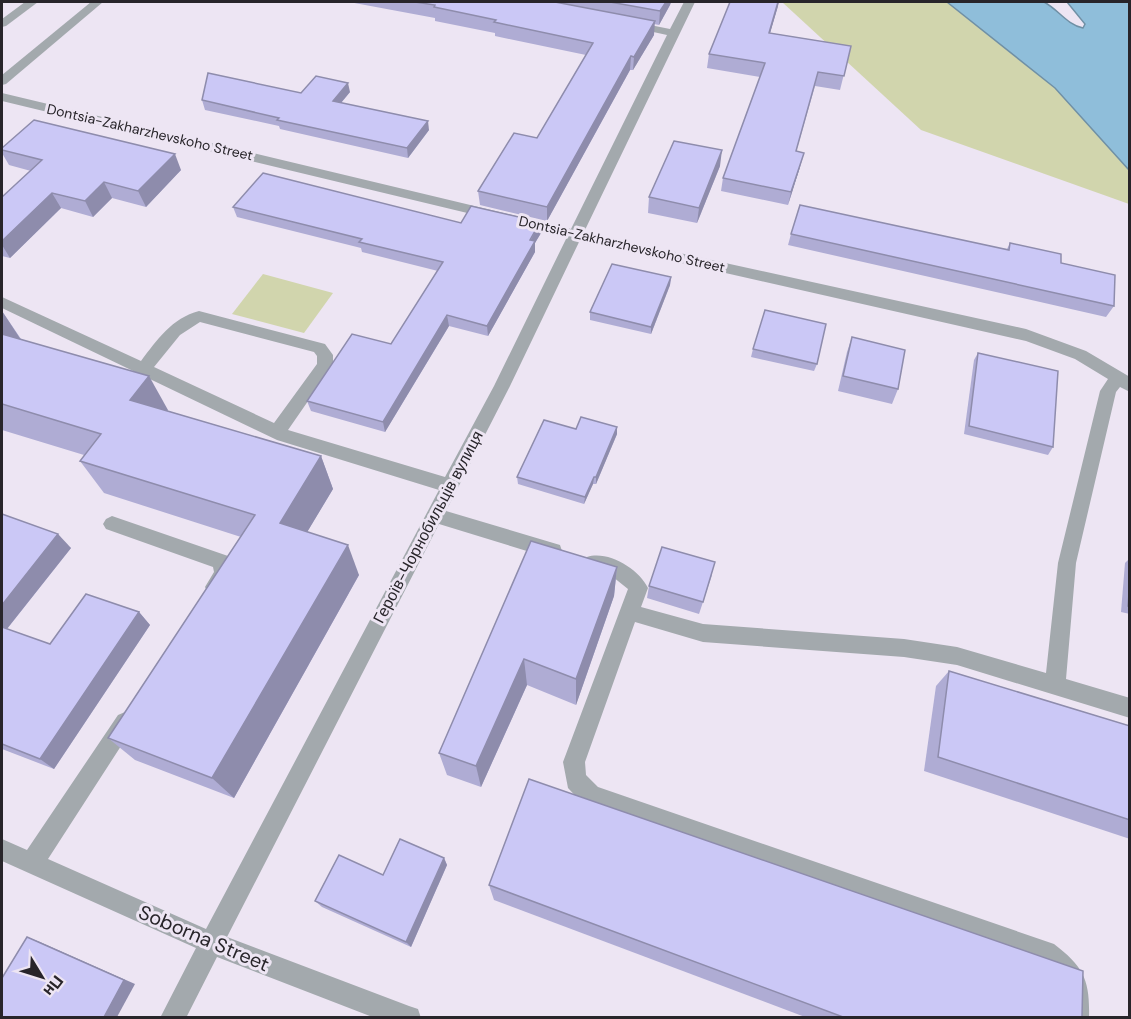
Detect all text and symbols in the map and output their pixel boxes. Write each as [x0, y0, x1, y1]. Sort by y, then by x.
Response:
street label: Dontsia-Zakharzhevskoho Street [45, 100, 255, 164]
street label: Dontsia-Zakharzhevskoho Street [517, 212, 727, 276]
street label: Героїв-Чорнобильців вулиця [368, 427, 488, 627]
street label: Soborna Street [135, 899, 273, 977]
north arrow [12, 947, 72, 1007]
text: Пн [39, 971, 68, 1001]

